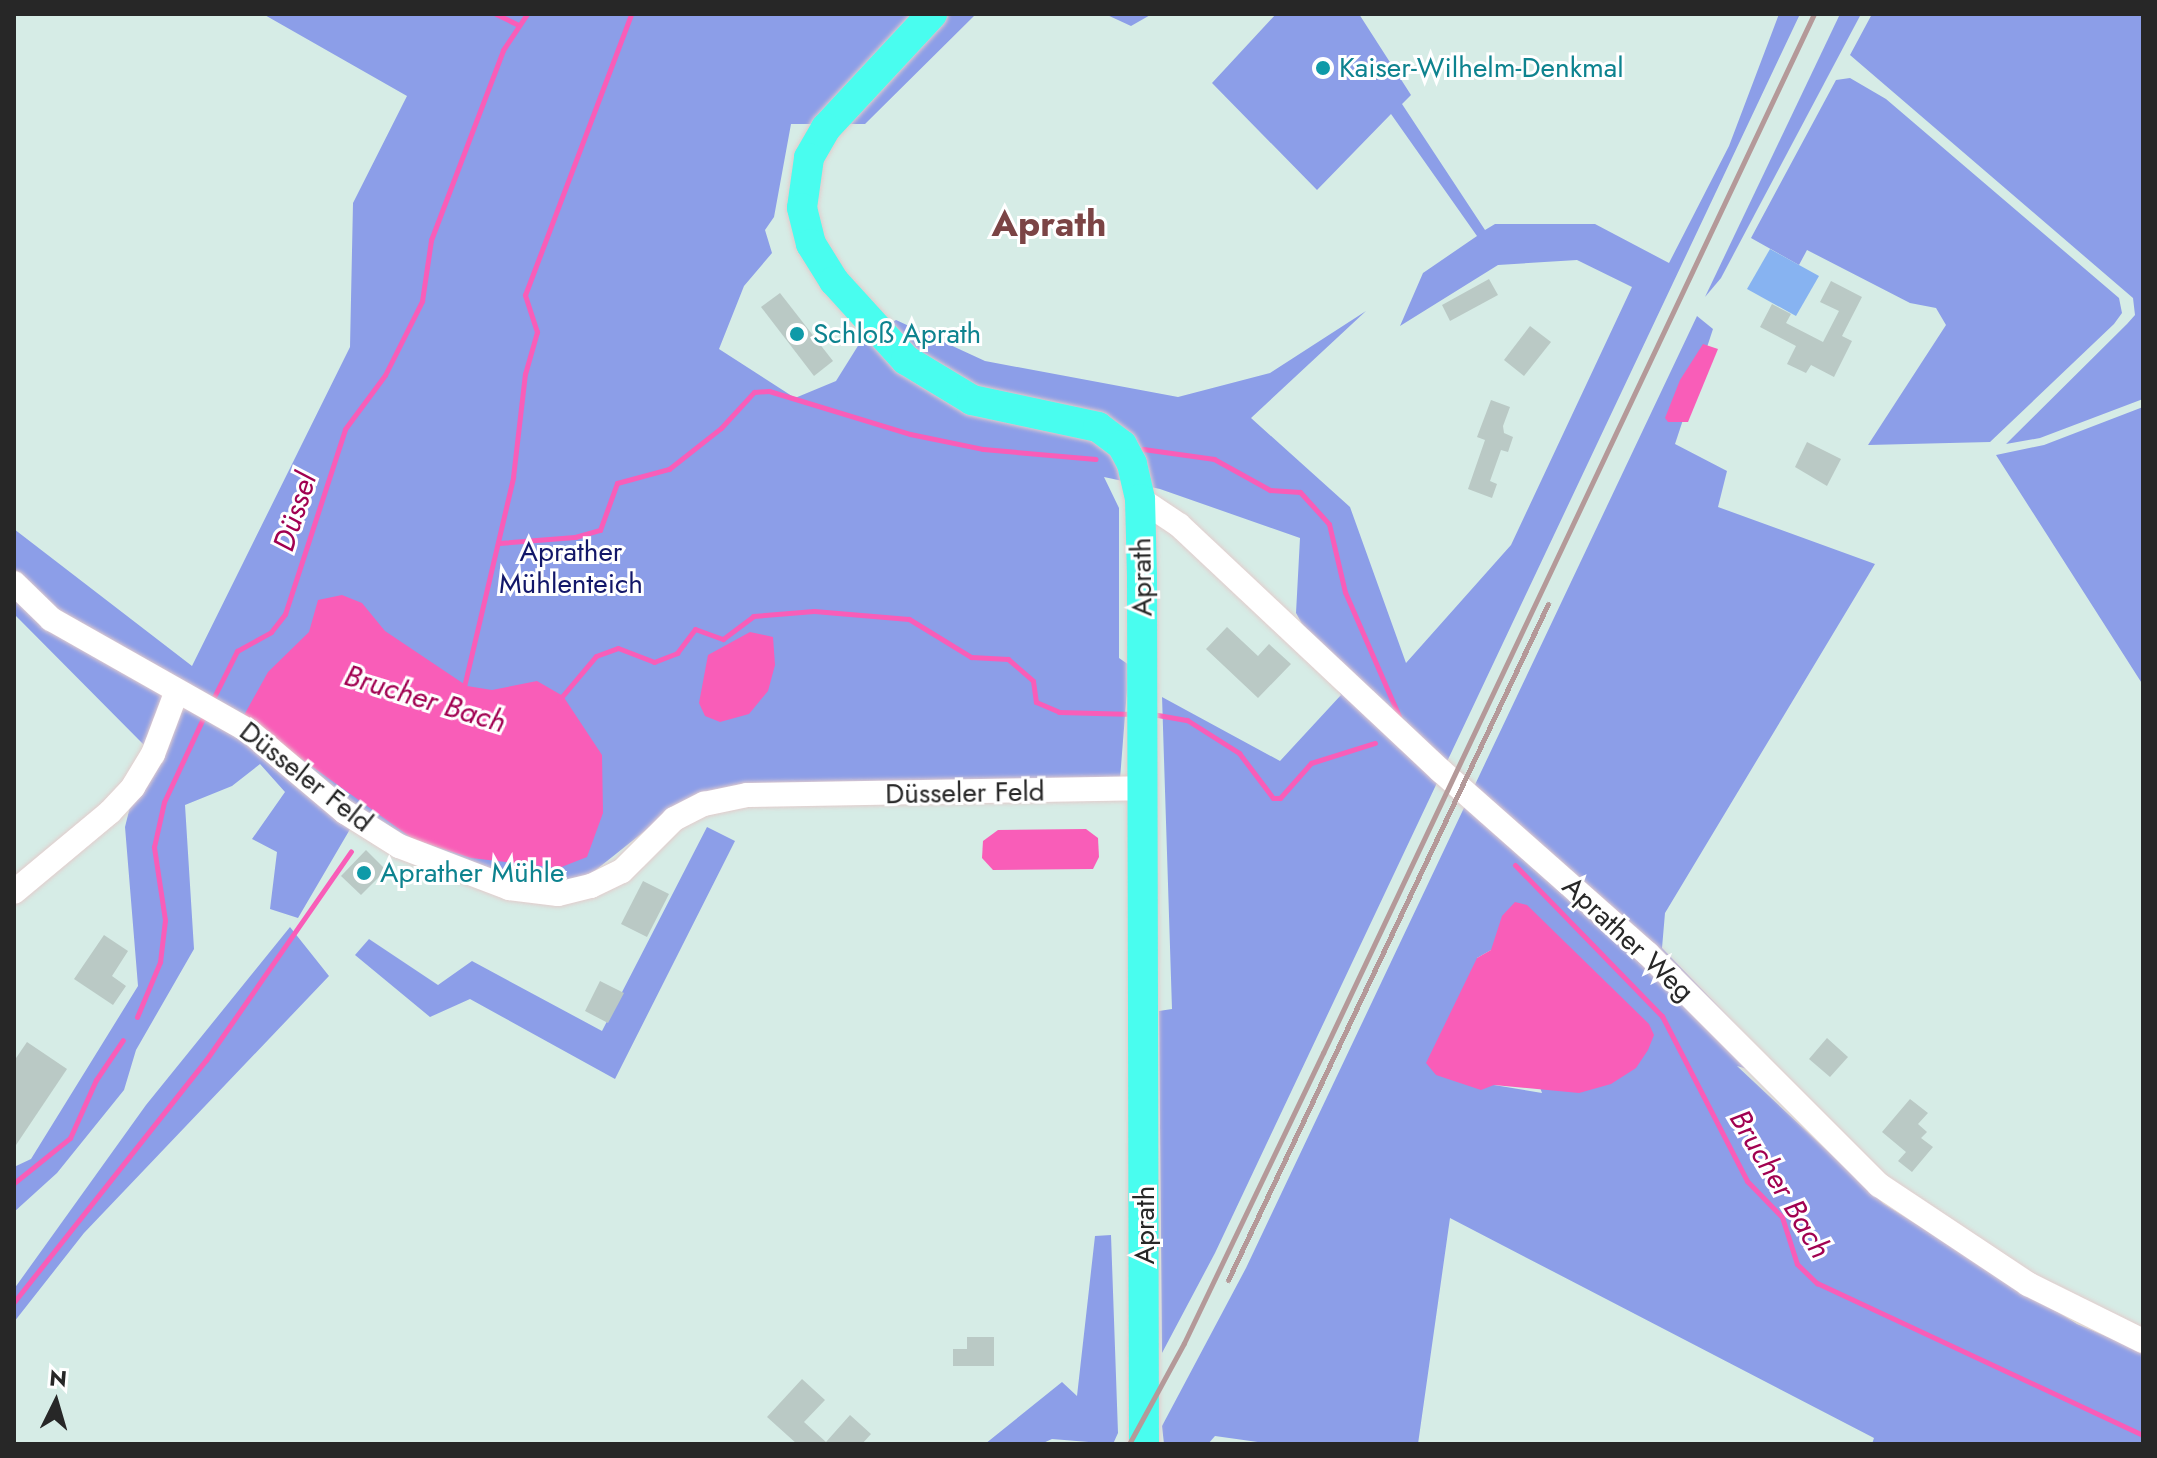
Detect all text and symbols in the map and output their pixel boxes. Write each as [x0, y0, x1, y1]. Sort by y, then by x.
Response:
place label: Kaiser-Wilhelm-Denkmal [1339, 51, 1624, 85]
marker: Kaiser-Wilhelm-Denkmal [1314, 59, 1332, 77]
district label: Aprath [992, 202, 1106, 246]
place label: Schloß Aprath [813, 317, 981, 351]
marker: Schloß Aprath [788, 325, 806, 343]
water label: Düssel [265, 468, 325, 556]
park label: Aprather Mühlenteich [499, 535, 643, 601]
street label: Aprath [1125, 537, 1159, 617]
water label: Brucher Bach [340, 657, 510, 741]
street label: Düsseler Feld [233, 715, 379, 839]
street label: Düsseler Feld [885, 775, 1045, 811]
place label: Aprather Mühle [380, 856, 564, 890]
marker: Aprather Mühle [355, 864, 373, 882]
street label: Aprather Weg [1555, 870, 1701, 1008]
water label: Brucher Bach [1722, 1103, 1838, 1265]
street label: Aprath [1128, 1186, 1162, 1264]
text: N [48, 1361, 68, 1395]
north arrow [16, 1362, 96, 1442]

